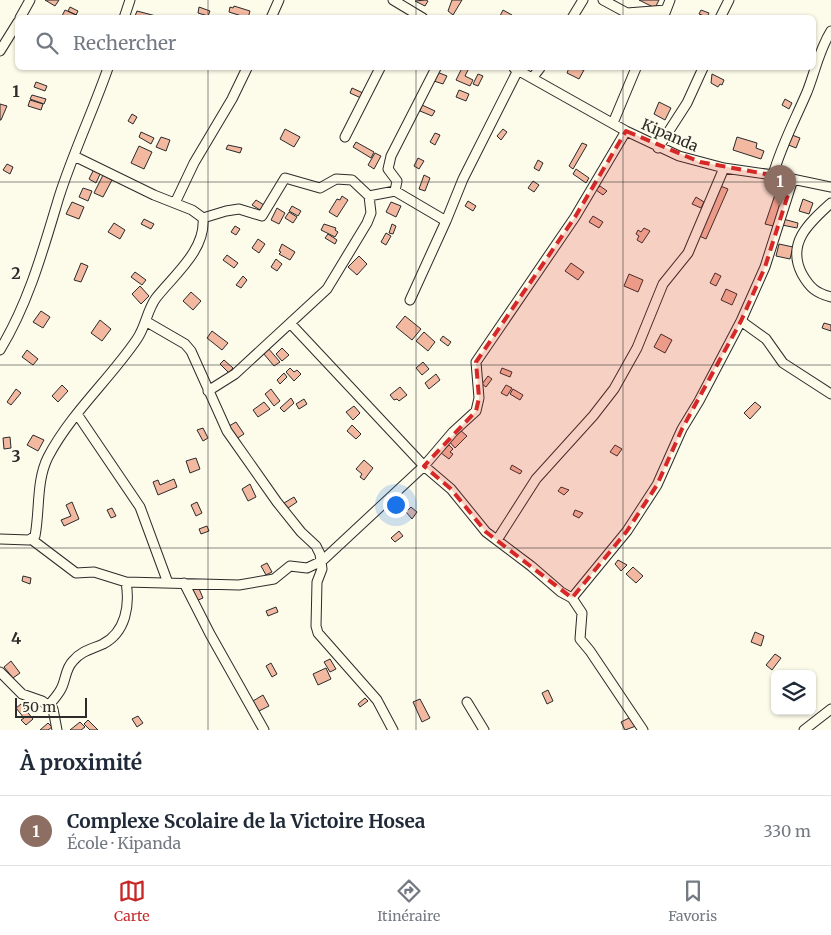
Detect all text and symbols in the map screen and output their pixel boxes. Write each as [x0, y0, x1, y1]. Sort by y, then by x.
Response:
search box [15, 15, 816, 70]
icon: search [33, 29, 61, 57]
text: Rechercher [73, 31, 176, 55]
text: 1 [12, 81, 20, 101]
street label: Kipanda [639, 115, 701, 155]
pin: 1 [764, 165, 796, 206]
text: 2 [11, 263, 21, 283]
text: 3 [11, 446, 21, 466]
your location [383, 492, 409, 518]
text: 4 [11, 628, 21, 648]
map controls [771, 670, 816, 715]
button: layers [771, 670, 816, 715]
scale bar [15, 695, 88, 718]
text: 50 m [22, 698, 56, 716]
text: À proximité [20, 749, 142, 776]
text: Complexe Scolaire de la Victoire Hosea [67, 809, 425, 833]
text: 1 [32, 821, 40, 841]
text: 330 m [764, 821, 811, 841]
text: École · Kipanda [67, 833, 181, 853]
tab: Carte [114, 877, 150, 925]
tab: Itinéraire [377, 877, 440, 925]
tab: Favoris [668, 877, 717, 925]

